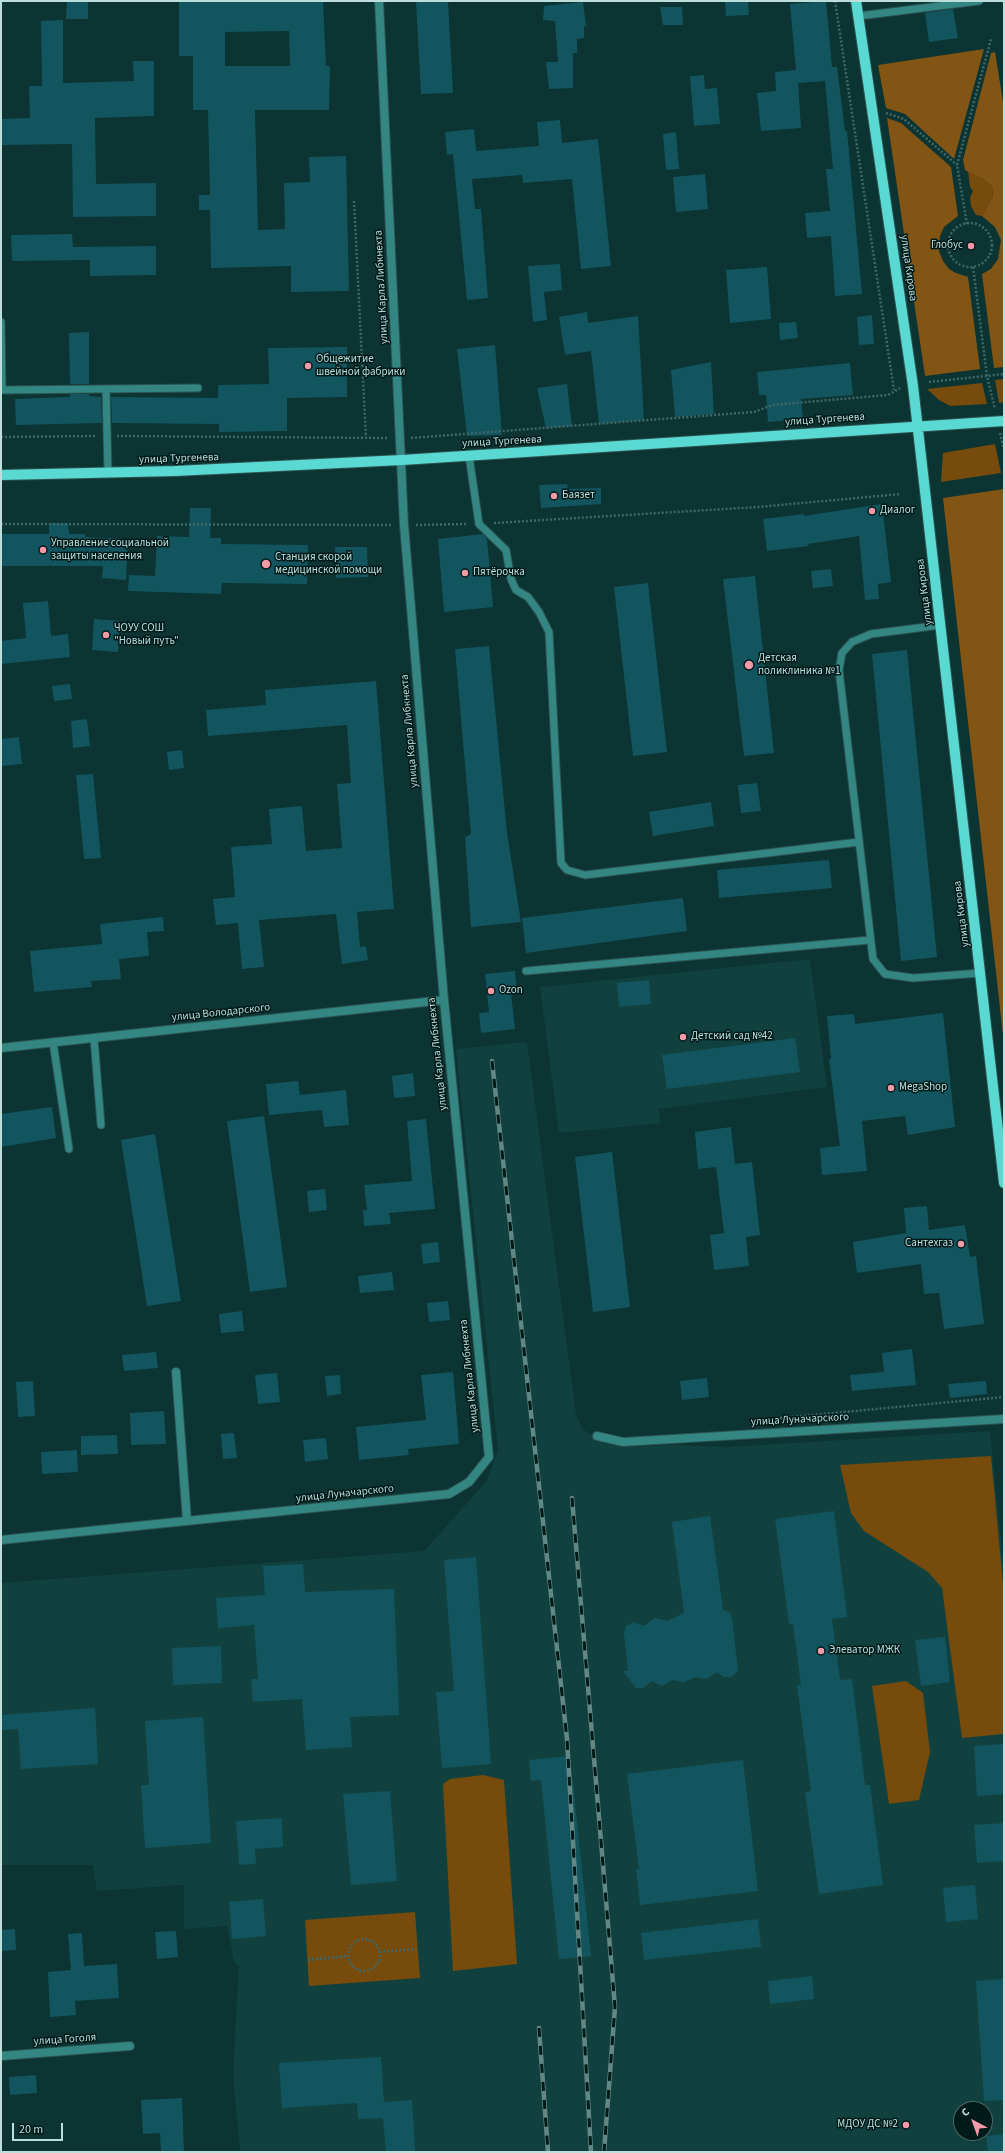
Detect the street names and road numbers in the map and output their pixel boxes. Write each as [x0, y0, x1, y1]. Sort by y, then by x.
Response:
street label: улица Карла Либкнехта [372, 230, 392, 344]
street label: улица Кирова [897, 234, 919, 302]
street label: улица Тургенева [785, 411, 865, 429]
street label: улица Тургенева [462, 433, 542, 451]
street label: улица Тургенева [139, 451, 219, 467]
street label: улица Кирова [914, 558, 936, 626]
street label: улица Карла Либкнехта [398, 674, 422, 788]
street label: улица Кирова [951, 880, 973, 948]
street label: улица Карла Либкнехта [425, 997, 451, 1111]
street label: улица Володарского [171, 1001, 271, 1025]
street label: улица Карла Либкнехта [457, 1319, 483, 1433]
street label: улица Луначарского [751, 1411, 849, 1429]
street label: улица Луначарского [295, 1482, 395, 1506]
street label: улица Гоголя [33, 2031, 97, 2049]

